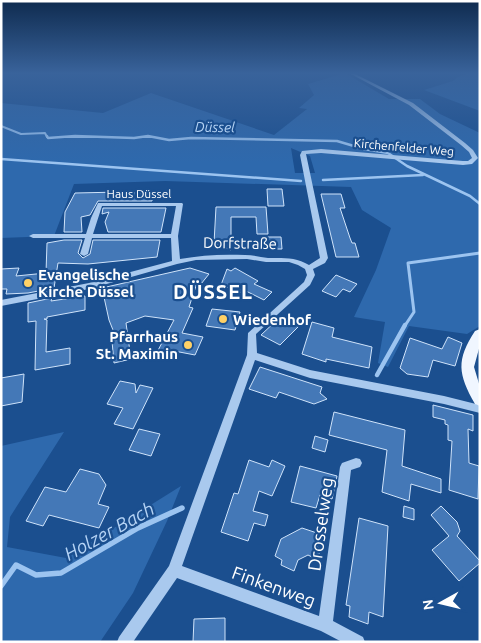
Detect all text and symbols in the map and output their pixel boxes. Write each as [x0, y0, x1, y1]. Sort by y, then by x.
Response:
water label: Düssel [195, 119, 235, 135]
street label: Kirchenfelder Weg [353, 136, 455, 158]
street label: Haus Düssel [107, 187, 171, 200]
street label: Dorfstraße [203, 234, 277, 252]
place label: Evangelische Kirche Düssel [38, 266, 134, 300]
marker: Evangelische Kirche Düssel [22, 277, 34, 289]
district label: DÜSSEL [173, 280, 253, 303]
place label: Wiedenhof [233, 311, 312, 328]
marker: Wiedenhof [217, 313, 229, 325]
place label: Pfarrhaus St. Maximin [96, 328, 178, 362]
marker: Pfarrhaus St. Maximin [182, 339, 194, 351]
street label: Drosselweg [304, 476, 336, 572]
water label: Holzer Bach [60, 497, 158, 565]
street label: Finkenweg [230, 562, 318, 610]
north arrow [416, 578, 466, 628]
text: N [419, 599, 437, 611]

